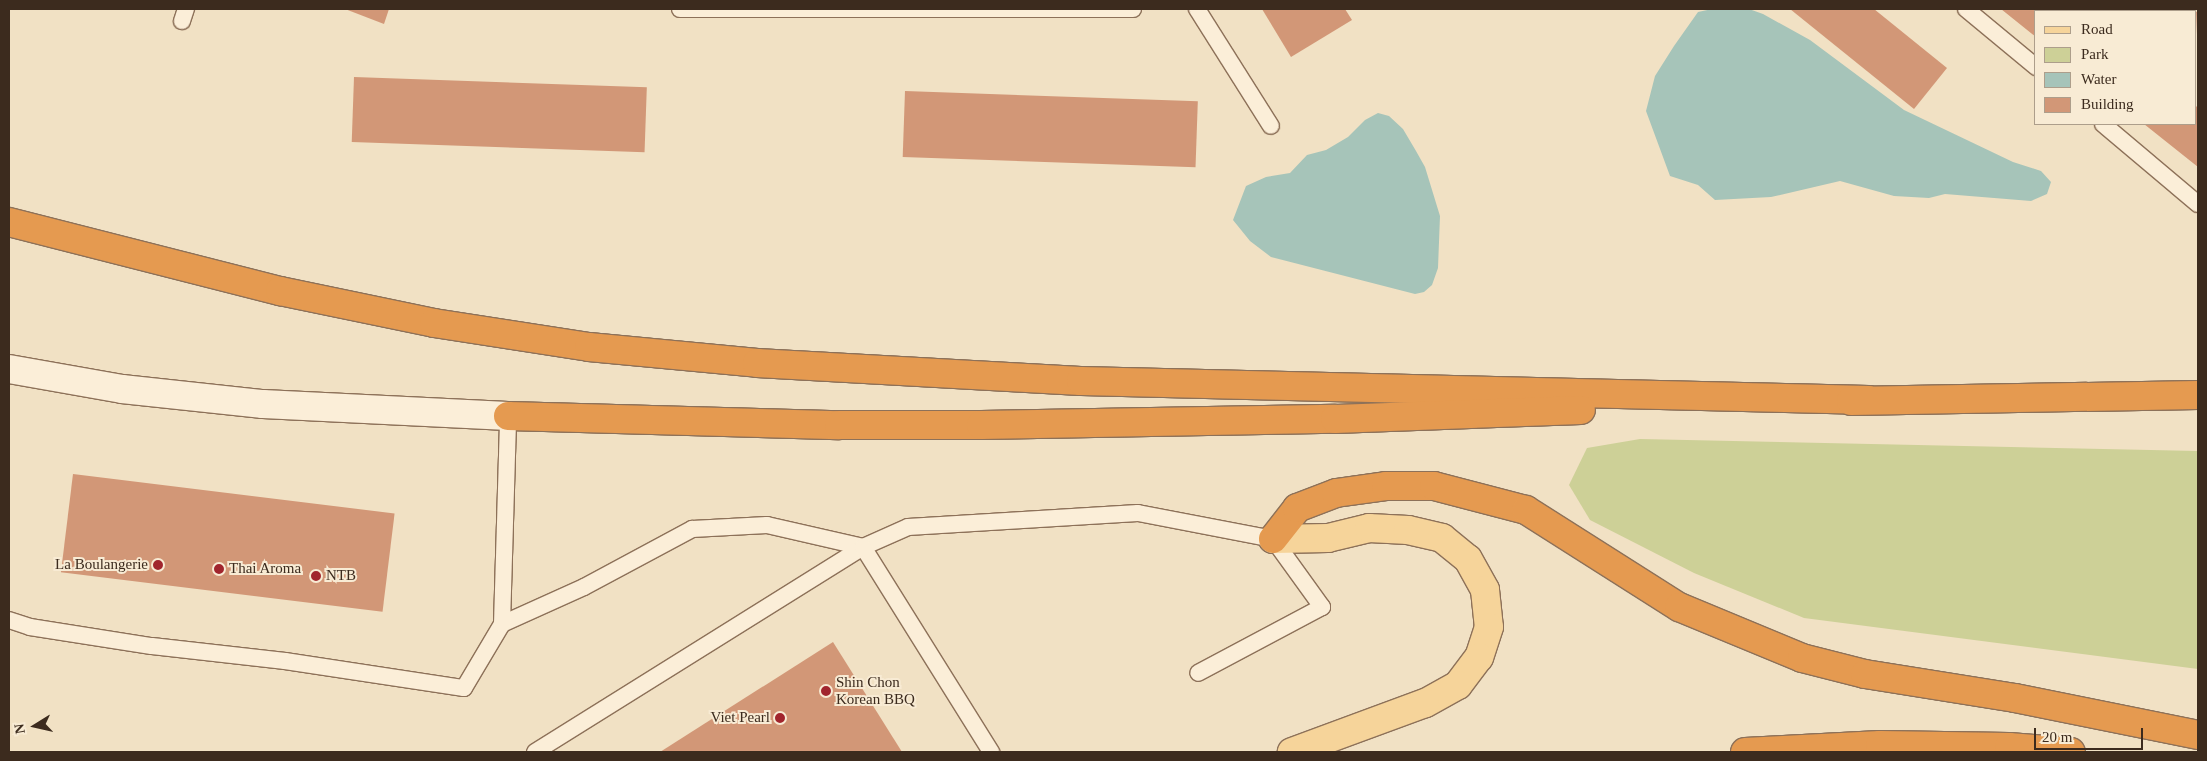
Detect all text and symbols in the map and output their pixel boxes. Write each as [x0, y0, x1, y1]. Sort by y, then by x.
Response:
legend [2034, 10, 2197, 125]
text: Road [2081, 21, 2113, 37]
text: Park [2081, 46, 2109, 62]
text: Water [2081, 71, 2116, 87]
text: Building [2081, 96, 2134, 112]
place label: La Boulangerie [55, 556, 148, 574]
marker: La Boulangerie [152, 559, 164, 571]
place label: Thai Aroma [229, 560, 302, 578]
marker: Thai Aroma [213, 563, 225, 575]
place label: NTB [326, 567, 356, 585]
marker: NTB [310, 570, 322, 582]
place label: Shin Chon Korean BBQ [836, 673, 915, 708]
marker: Shin Chon Korean BBQ [820, 685, 832, 697]
north arrow [10, 701, 60, 751]
place label: Viet Pearl [711, 709, 770, 727]
marker: Viet Pearl [774, 712, 786, 724]
scale bar [2037, 718, 2146, 750]
text: N [11, 722, 28, 735]
text: 20 m [2042, 729, 2072, 745]

